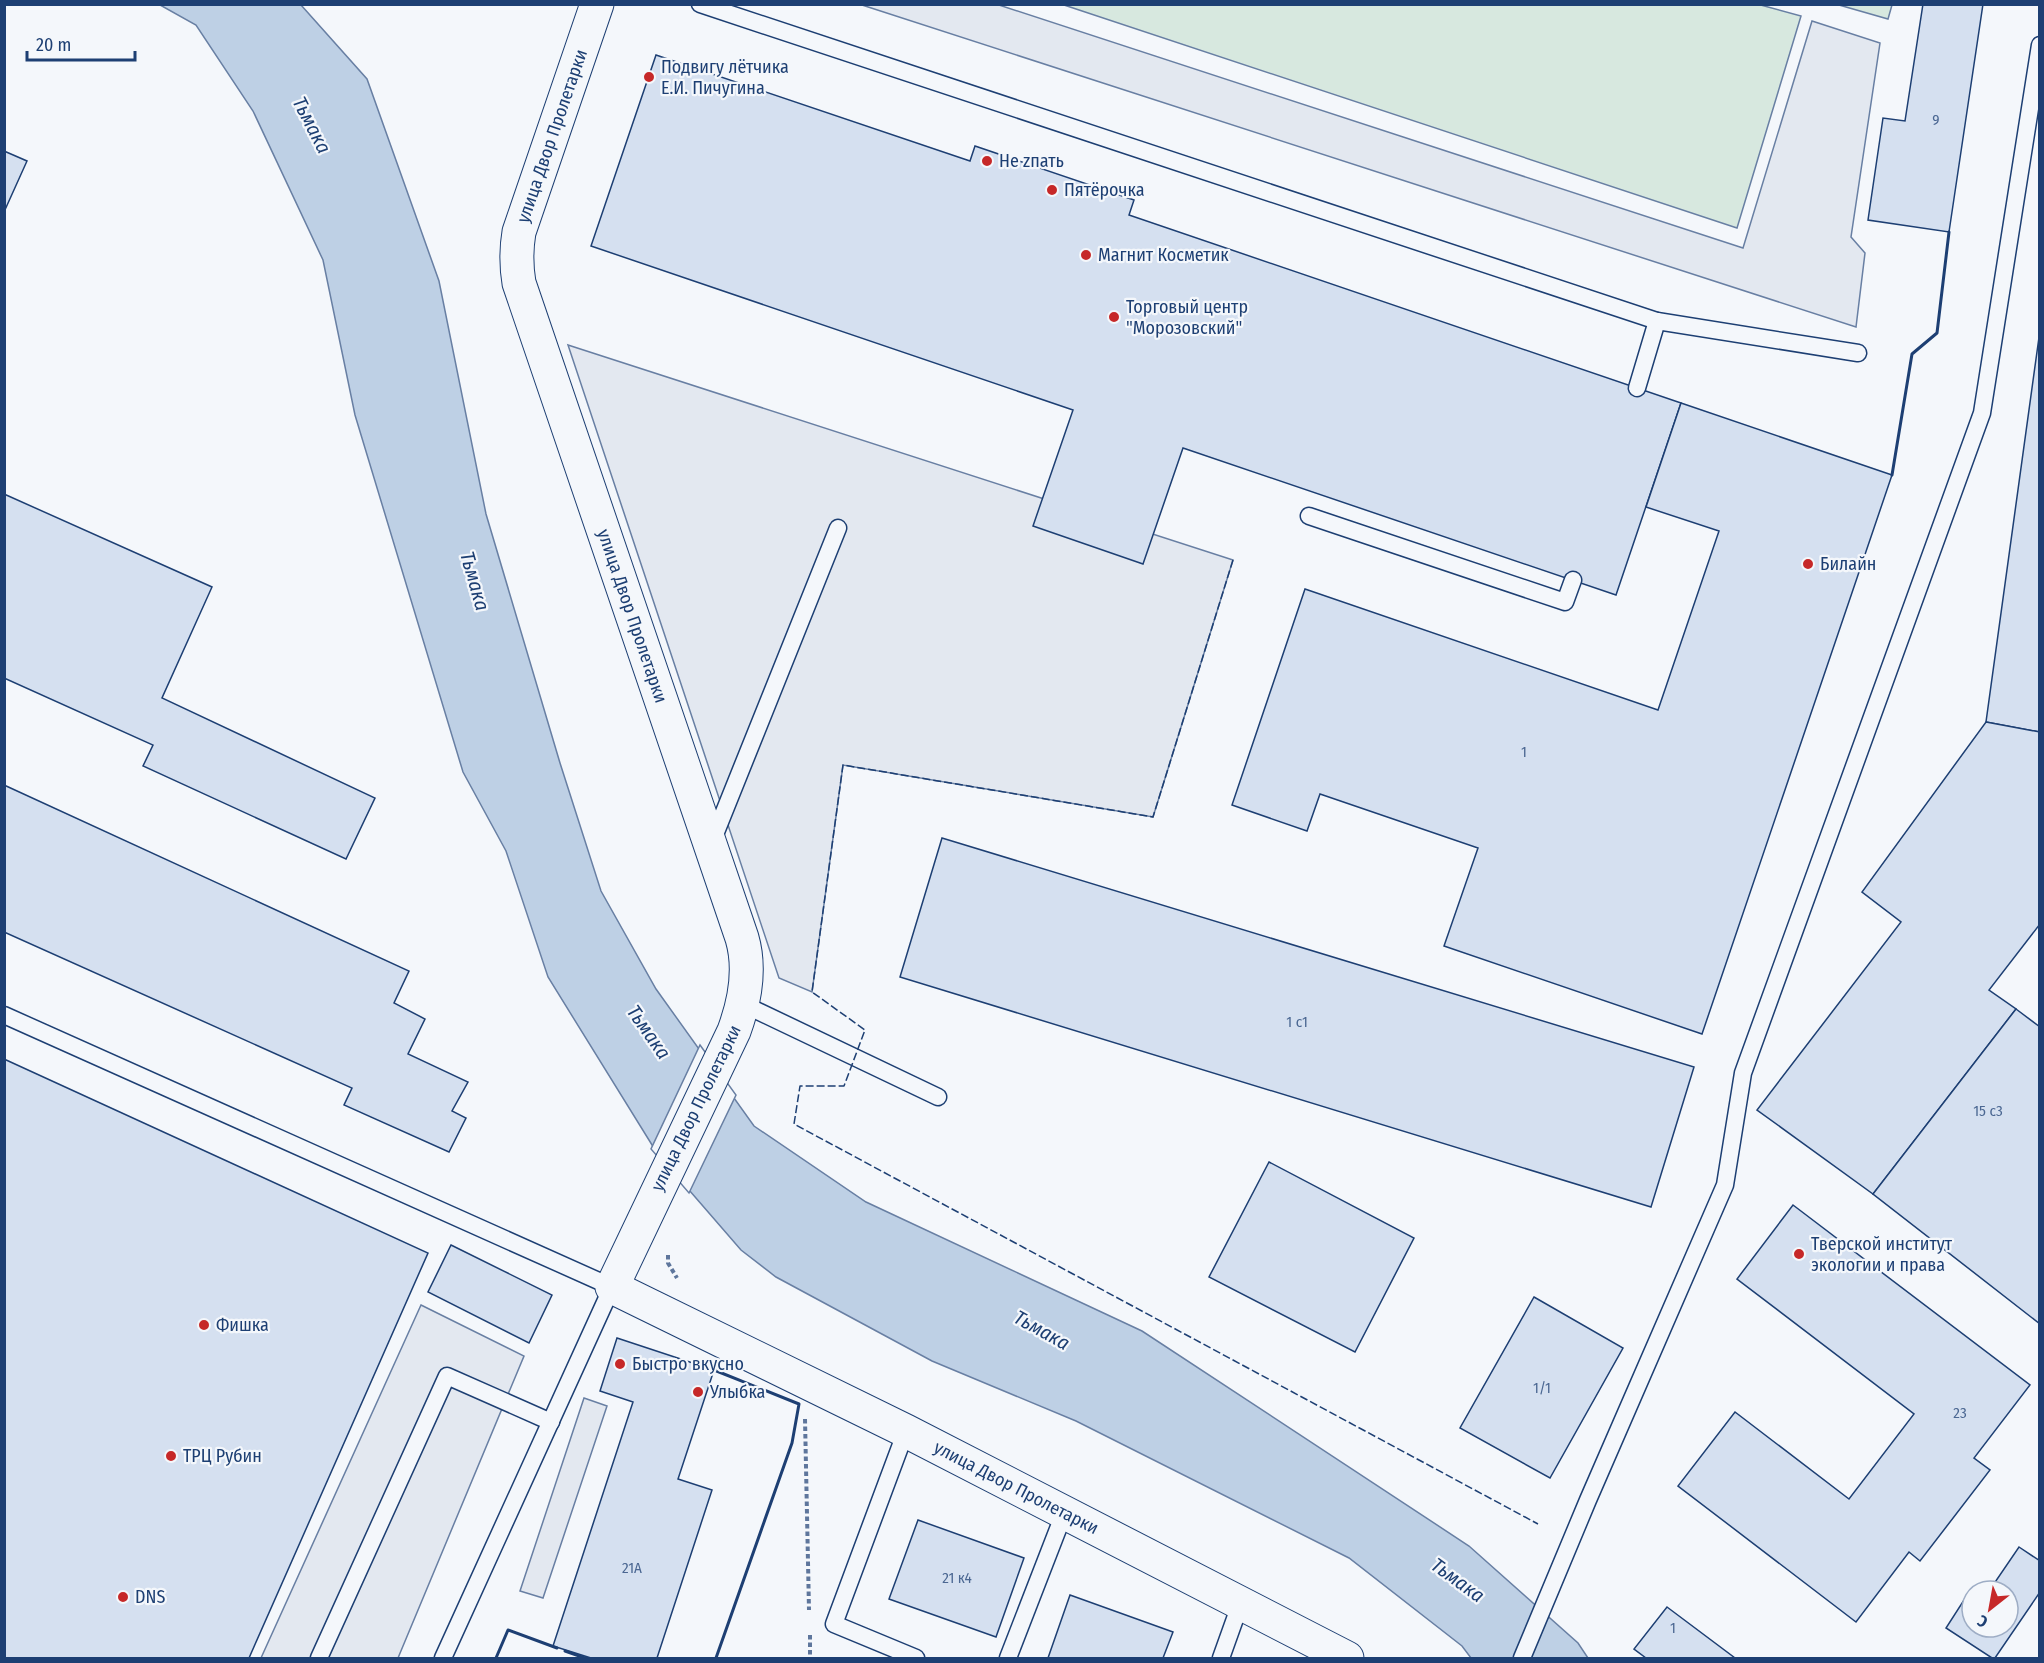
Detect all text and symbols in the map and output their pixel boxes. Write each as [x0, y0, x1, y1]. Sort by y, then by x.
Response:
scale bar [27, 24, 135, 62]
text: 20 m [36, 34, 71, 56]
street label: улица Двор Пролетарки [512, 46, 592, 226]
place label: Подвигу лётчика Е.И. Пичугина [661, 56, 789, 99]
marker: Подвигу лётчика Е.И. Пичугина [642, 70, 656, 84]
water label: Тьмака [288, 93, 336, 157]
house number: 9 [1932, 111, 1940, 129]
place label: Не zпать [999, 150, 1064, 172]
marker: Не zпать [980, 154, 994, 168]
place label: Пятёрочка [1064, 179, 1145, 201]
marker: Пятёрочка [1045, 183, 1059, 197]
place label: Магнит Косметик [1098, 244, 1229, 266]
marker: Магнит Косметик [1079, 248, 1093, 262]
place label: Торговый центр "Морозовский" [1126, 296, 1248, 339]
marker: Торговый центр "Морозовский" [1107, 310, 1121, 324]
street label: улица Двор Пролетарки [593, 526, 672, 706]
water label: Тьмака [455, 549, 495, 613]
place label: Билайн [1820, 553, 1876, 575]
marker: Билайн [1801, 557, 1815, 571]
house number: 1 [1521, 743, 1527, 761]
water label: Тьмака [622, 1000, 676, 1064]
house number: 1 с1 [1286, 1013, 1308, 1031]
street label: улица Двор Пролетарки [646, 1021, 746, 1195]
house number: 15 с3 [1973, 1102, 2003, 1120]
place label: Тверской институт экологии и права [1811, 1233, 1953, 1276]
marker: Тверской институт экологии и права [1792, 1247, 1806, 1261]
water label: Тьмака [1010, 1305, 1074, 1355]
place label: Фишка [216, 1314, 269, 1336]
marker: Фишка [197, 1318, 211, 1332]
place label: Быстро вкусно [632, 1353, 744, 1375]
marker: Быстро вкусно [613, 1357, 627, 1371]
house number: 1/1 [1533, 1379, 1551, 1397]
place label: Улыбка [709, 1381, 766, 1403]
marker: Улыбка [691, 1385, 705, 1399]
house number: 23 [1953, 1404, 1967, 1422]
street label: улица Двор Пролетарки [930, 1436, 1102, 1539]
place label: ТРЦ Рубин [183, 1445, 262, 1467]
marker: ТРЦ Рубин [164, 1449, 178, 1463]
water label: Тьмака [1427, 1553, 1489, 1607]
house number: 21А [622, 1559, 642, 1577]
house number: 21 к4 [942, 1569, 972, 1587]
north arrow [1960, 1579, 2020, 1639]
place label: DNS [135, 1586, 165, 1608]
marker: DNS [116, 1590, 130, 1604]
text: С [1974, 1611, 1991, 1632]
house number: 1 [1670, 1619, 1676, 1637]

